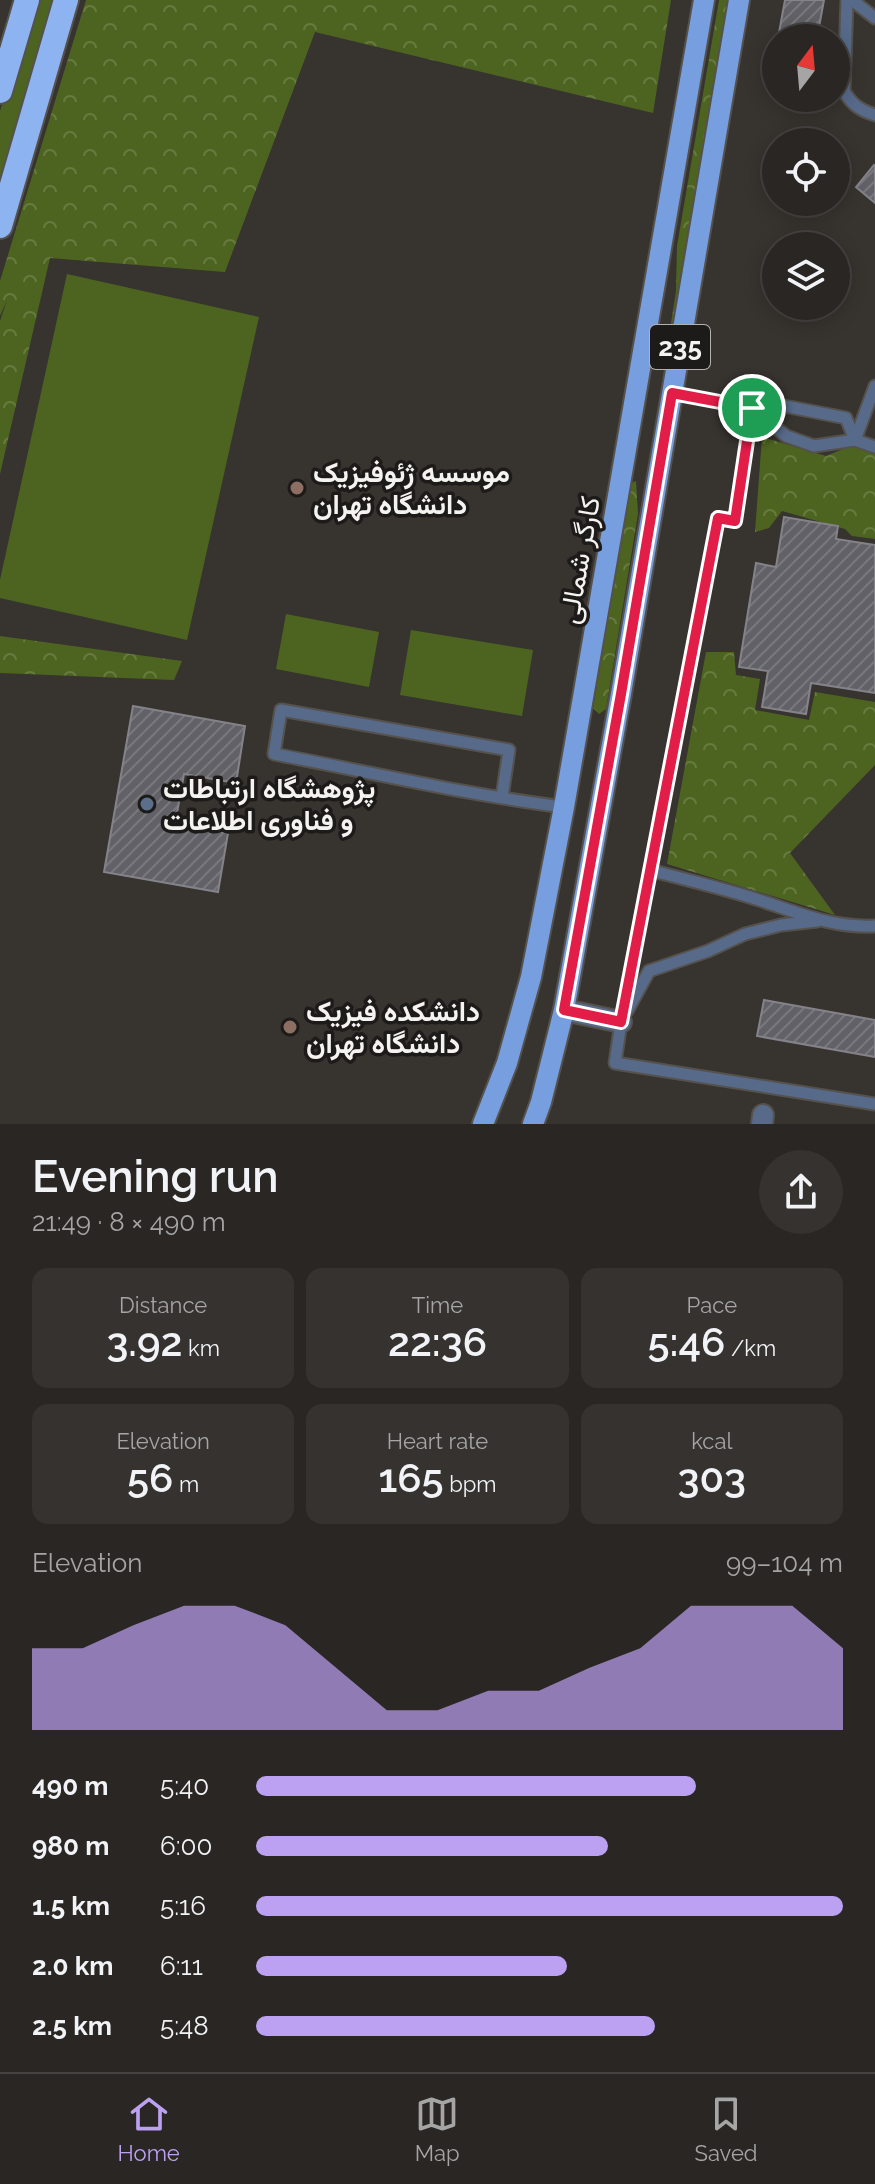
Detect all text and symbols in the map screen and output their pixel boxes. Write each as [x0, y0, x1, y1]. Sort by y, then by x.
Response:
north arrow [762, 24, 850, 112]
map controls [762, 24, 850, 320]
button: locate [762, 128, 850, 216]
button: layers [762, 232, 850, 320]
road number: 235 [650, 325, 710, 369]
pin [718, 374, 786, 442]
icon: arrive [730, 386, 774, 430]
place label: موسسه ژئوفیزیک دانشگاه تهران [313, 456, 510, 522]
marker: موسسه ژئوفیزیک دانشگاه تهران [288, 479, 306, 497]
street label: کارگر شمالی [552, 494, 608, 627]
place label: پژوهشگاه ارتباطات و فناوری اطلاعات [163, 772, 375, 838]
marker: پژوهشگاه ارتباطات و فناوری اطلاعات [138, 795, 156, 813]
place label: دانشکده فیزیک دانشگاه تهران [306, 995, 480, 1061]
marker: دانشکده فیزیک دانشگاه تهران [281, 1018, 299, 1036]
button: share [759, 1150, 843, 1234]
text: Evening run [32, 1151, 279, 1202]
text: 21:49 · 8 × 490 m [32, 1207, 226, 1237]
text: Distance [119, 1292, 207, 1318]
text: Time [412, 1292, 463, 1318]
text: Pace [687, 1292, 737, 1318]
text: 3.92 [106, 1318, 182, 1365]
text: 22:36 [388, 1318, 487, 1365]
text: 5:46 [648, 1318, 725, 1365]
text: km [182, 1335, 220, 1361]
text: /km [725, 1335, 776, 1361]
text: Elevation [116, 1428, 210, 1454]
text: Heart rate [387, 1428, 488, 1454]
text: kcal [691, 1428, 732, 1454]
text: 56 [127, 1454, 173, 1501]
text: 165 [378, 1454, 444, 1501]
text: 303 [678, 1454, 746, 1501]
text: m [173, 1471, 199, 1497]
text: bpm [444, 1471, 497, 1497]
text: Elevation [32, 1548, 142, 1578]
text: 99–104 m [726, 1548, 843, 1578]
text: 490 m [32, 1771, 109, 1801]
text: 5:40 [160, 1771, 209, 1801]
text: 980 m [32, 1831, 109, 1861]
text: 6:00 [160, 1831, 212, 1861]
text: 1.5 km [32, 1891, 110, 1921]
text: 5:16 [160, 1891, 206, 1921]
text: 2.0 km [32, 1951, 113, 1981]
text: 6:11 [160, 1951, 203, 1981]
text: 2.5 km [32, 2011, 112, 2041]
text: 5:48 [160, 2011, 209, 2041]
tab: Home [118, 2092, 180, 2166]
tab: Map [415, 2092, 460, 2166]
tab: Saved [695, 2092, 757, 2166]

